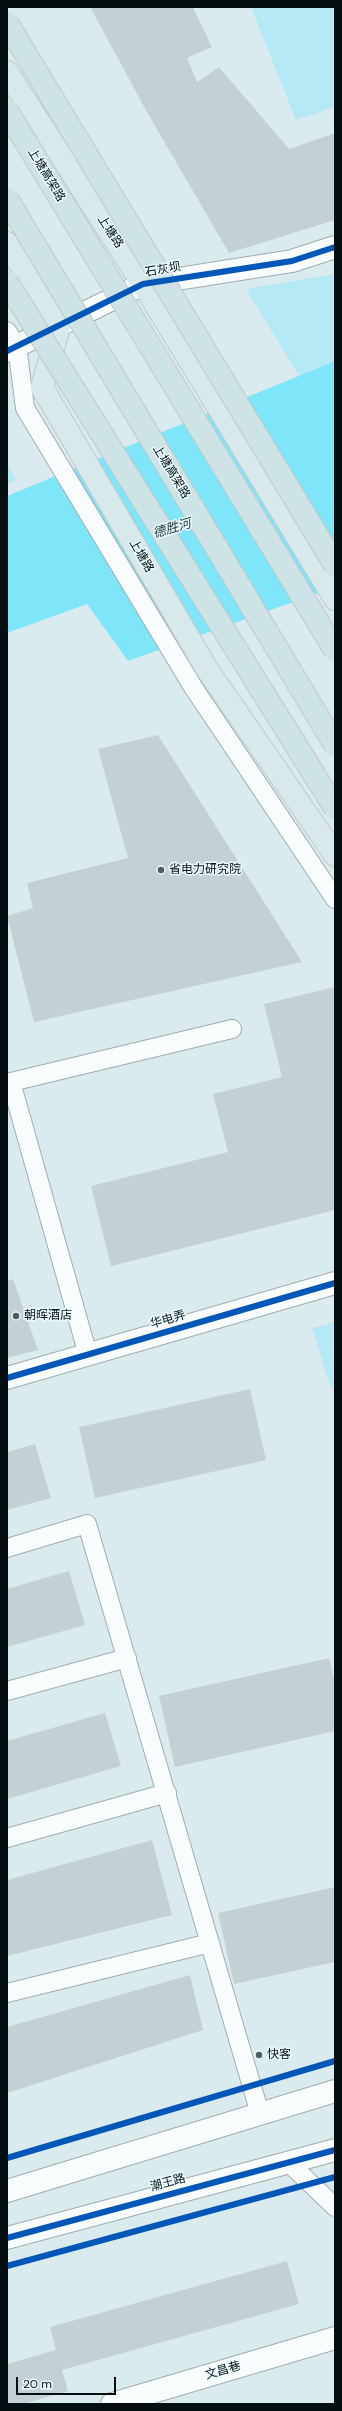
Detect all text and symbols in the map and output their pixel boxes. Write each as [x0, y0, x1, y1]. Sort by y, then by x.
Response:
street label: 上塘高架路 [24, 146, 68, 204]
street label: 上塘路 [94, 213, 126, 251]
street label: 石灰坝 [144, 260, 182, 280]
street label: 上塘高架路 [149, 443, 193, 501]
water label: 德胜河 [151, 516, 193, 542]
street label: 上塘路 [126, 537, 156, 575]
place label: 省电力研究院 [169, 863, 241, 877]
marker: 省电力研究院 [156, 865, 166, 875]
street label: 华电弄 [149, 1308, 187, 1332]
place label: 朝晖酒店 [24, 1309, 72, 1323]
marker: 朝晖酒店 [11, 1311, 21, 1321]
place label: 快客 [267, 2048, 291, 2062]
marker: 快客 [254, 2050, 264, 2060]
street label: 潮王路 [149, 2171, 187, 2195]
street label: 文昌巷 [204, 2359, 242, 2383]
scale bar [18, 2369, 118, 2395]
text: 20 m [23, 2376, 52, 2392]

